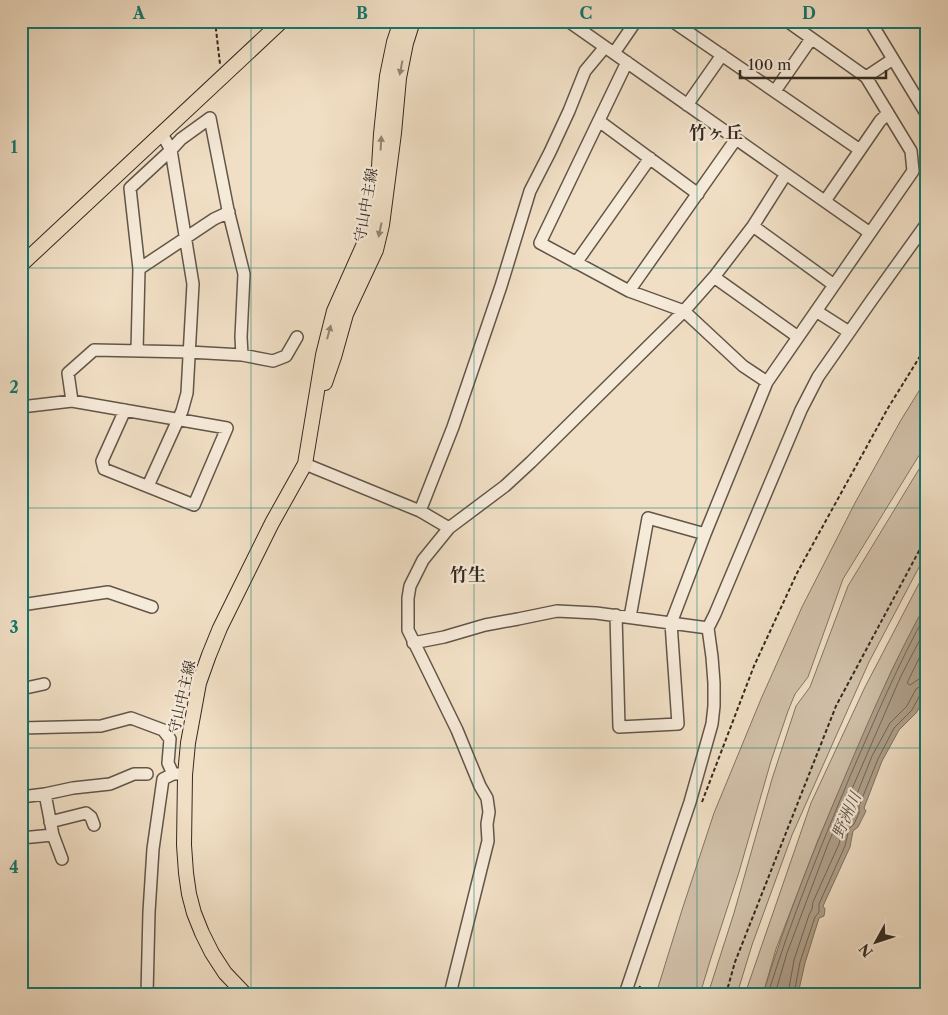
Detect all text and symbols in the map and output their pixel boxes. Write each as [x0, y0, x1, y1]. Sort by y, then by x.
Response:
text: A [132, 3, 146, 23]
text: B [356, 3, 368, 23]
text: C [580, 3, 592, 23]
text: D [802, 3, 816, 23]
scale bar [740, 48, 887, 80]
text: 100 m [748, 55, 791, 74]
one-way arrow [397, 61, 405, 77]
district label: 竹ヶ丘 [689, 122, 743, 144]
one-way arrow [377, 135, 385, 151]
text: 1 [10, 137, 18, 157]
street label: 守山中主線 [350, 166, 381, 244]
one-way arrow [376, 222, 384, 238]
one-way arrow [325, 325, 333, 340]
text: 2 [9, 377, 19, 397]
district label: 竹生 [450, 564, 486, 586]
text: 3 [9, 617, 19, 637]
street label: 守山中主線 [164, 658, 199, 736]
water label: 野洲川 [827, 787, 866, 841]
text: 4 [9, 857, 19, 877]
north arrow [850, 918, 900, 968]
text: N [855, 940, 877, 961]

